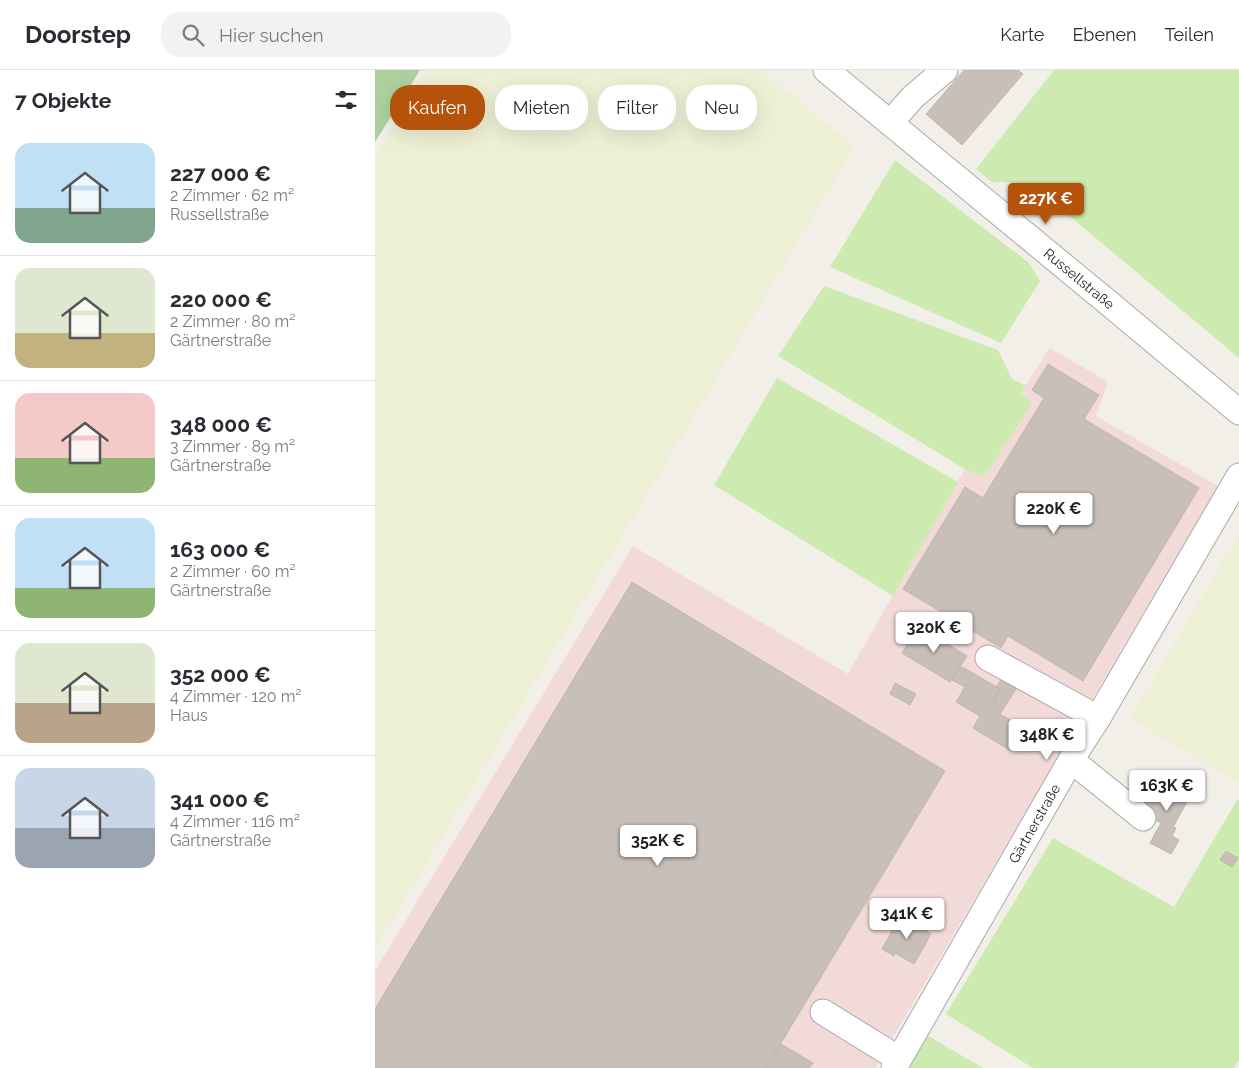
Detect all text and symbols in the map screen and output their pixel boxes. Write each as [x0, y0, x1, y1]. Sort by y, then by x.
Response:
search box [161, 12, 511, 57]
text: Doorstep [25, 20, 131, 49]
icon: search [179, 21, 207, 49]
text: Hier suchen [219, 24, 324, 46]
text: Karte [1000, 24, 1044, 45]
text: Ebenen [1072, 24, 1137, 45]
text: Teilen [1165, 24, 1214, 45]
chip: Kaufen [390, 85, 485, 130]
chip: Mieten [495, 85, 588, 130]
chip: Filter [598, 85, 676, 130]
chip: Neu [686, 85, 757, 130]
icon: filters [332, 86, 360, 114]
text: 7 Objekte [15, 88, 111, 113]
text: 227 000 € [170, 161, 271, 186]
icon: home [55, 163, 115, 223]
pin: 227K € [1005, 182, 1087, 225]
text: 2 Zimmer · 62 m² [170, 186, 294, 205]
text: 227K € [1019, 189, 1073, 208]
text: Russellstraße [170, 205, 269, 224]
street label: Russellstraße [1041, 245, 1118, 312]
text: 220 000 € [170, 287, 272, 312]
icon: home [55, 288, 115, 348]
text: 2 Zimmer · 80 m² [170, 312, 295, 331]
text: Gärtnerstraße [170, 331, 271, 350]
text: 348 000 € [170, 412, 272, 437]
icon: home [55, 413, 115, 473]
text: 3 Zimmer · 89 m² [170, 437, 295, 456]
text: Gärtnerstraße [170, 456, 271, 475]
pin: 220K € [1013, 492, 1095, 535]
text: 220K € [1027, 499, 1082, 518]
text: 163 000 € [170, 537, 270, 562]
icon: home [55, 538, 115, 598]
text: 2 Zimmer · 60 m² [170, 562, 296, 581]
text: Gärtnerstraße [170, 581, 271, 600]
pin: 320K € [893, 612, 975, 654]
text: 320K € [907, 618, 961, 637]
text: 352 000 € [170, 662, 271, 687]
icon: home [55, 663, 115, 723]
text: 4 Zimmer · 120 m² [170, 687, 302, 706]
text: Haus [170, 706, 208, 725]
pin: 348K € [1006, 718, 1088, 761]
text: 348K € [1020, 725, 1074, 744]
pin: 163K € [1126, 770, 1208, 812]
text: 163K € [1140, 776, 1194, 795]
street label: Gärtnerstraße [1006, 781, 1064, 866]
text: 341 000 € [170, 787, 270, 812]
icon: home [55, 788, 115, 848]
text: 4 Zimmer · 116 m² [170, 812, 300, 831]
pin: 352K € [617, 824, 699, 867]
text: Gärtnerstraße [170, 831, 271, 850]
text: 352K € [631, 831, 685, 850]
pin: 341K € [866, 898, 948, 940]
text: 341K € [880, 904, 934, 923]

